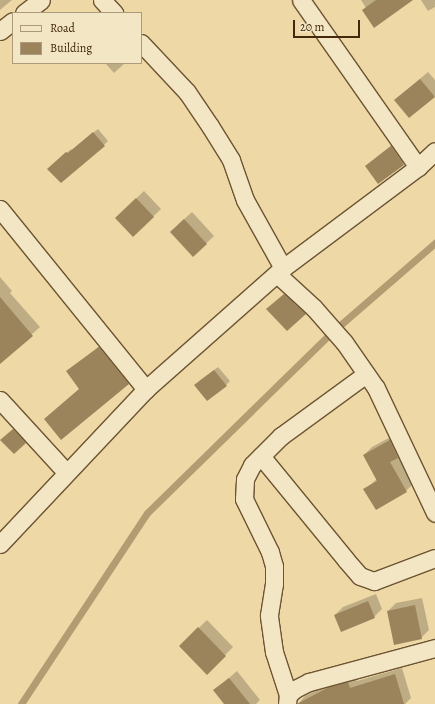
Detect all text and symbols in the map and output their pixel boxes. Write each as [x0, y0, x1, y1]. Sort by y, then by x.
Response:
legend [12, 12, 142, 64]
scale bar [295, 12, 362, 38]
text: 20 m [300, 19, 324, 35]
text: Road [50, 20, 75, 36]
text: Building [50, 40, 92, 56]

